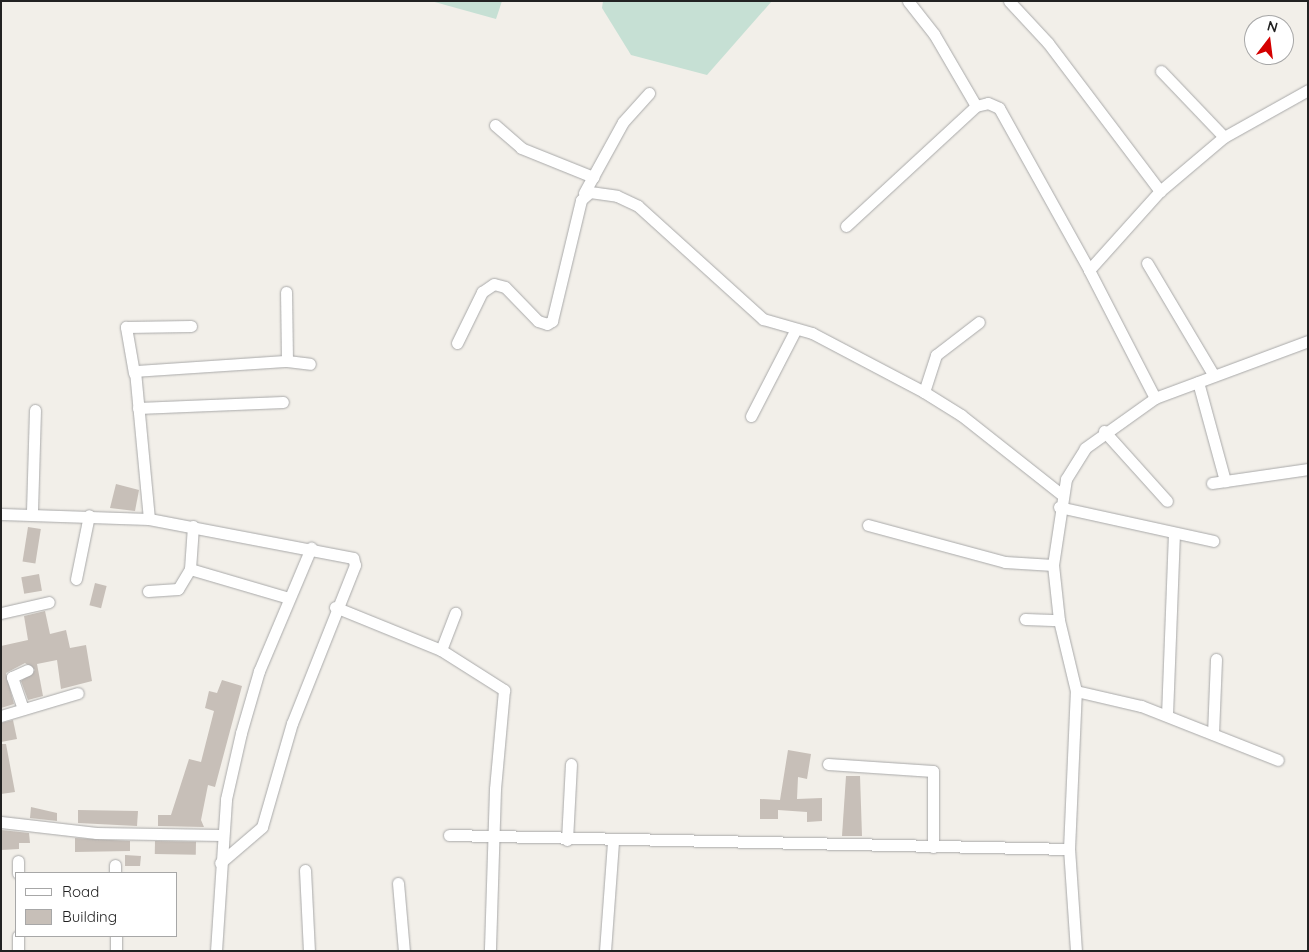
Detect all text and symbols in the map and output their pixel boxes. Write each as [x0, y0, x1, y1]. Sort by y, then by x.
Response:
north arrow [1244, 15, 1294, 65]
text: N [1265, 16, 1280, 37]
legend [15, 872, 178, 937]
text: Road [62, 882, 99, 901]
text: Building [62, 907, 117, 926]

